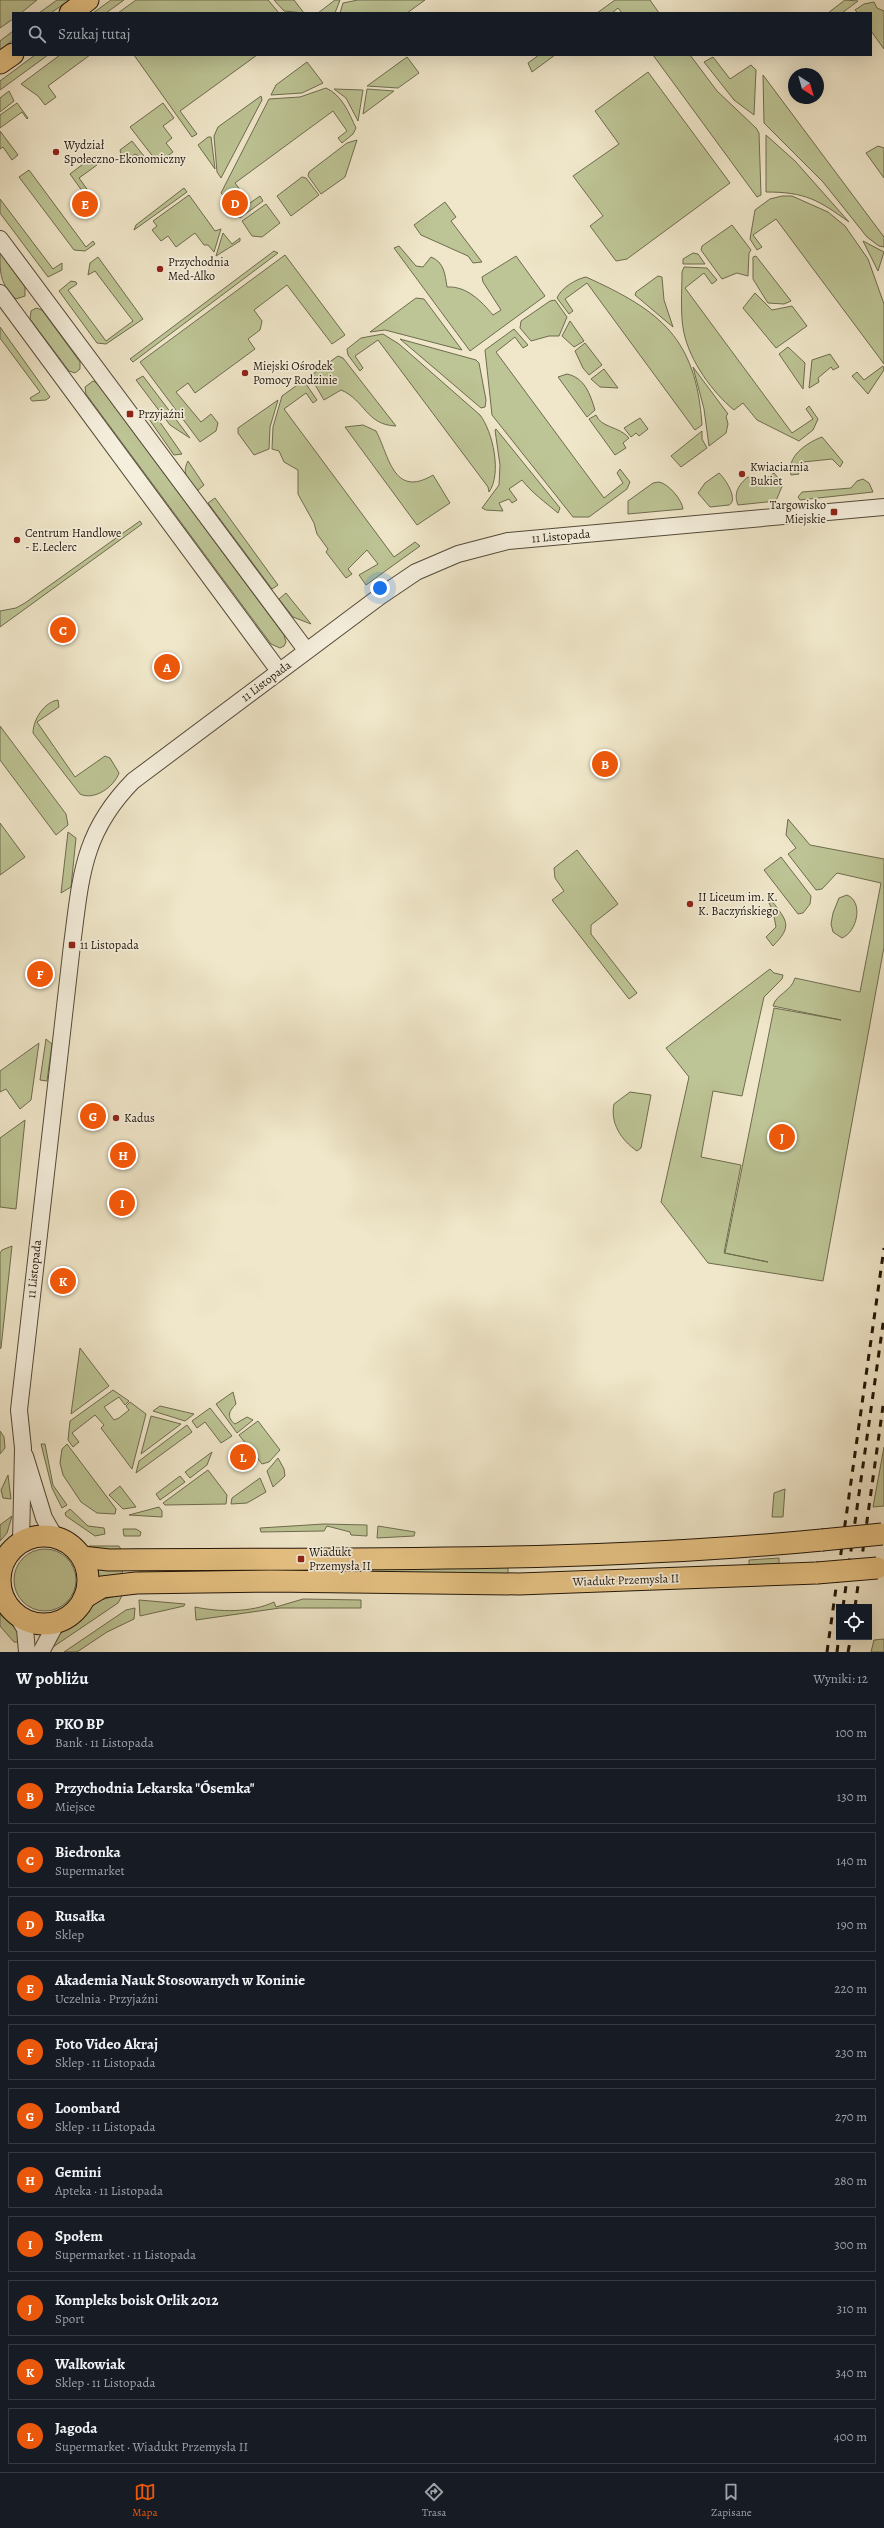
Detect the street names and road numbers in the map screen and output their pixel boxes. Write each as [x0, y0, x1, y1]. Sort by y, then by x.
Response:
street label: 11 Listopada [531, 525, 591, 547]
street label: 11 Listopada [238, 657, 295, 705]
street label: 11 Listopada [23, 1239, 45, 1299]
street label: Wiadukt Przemysła II [571, 1570, 680, 1590]

